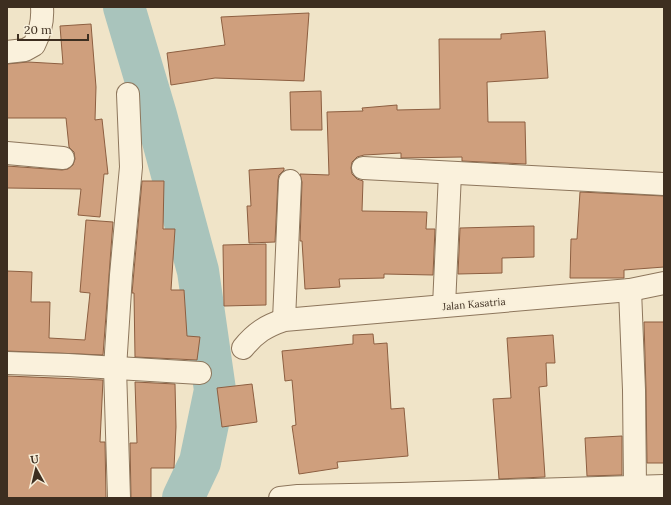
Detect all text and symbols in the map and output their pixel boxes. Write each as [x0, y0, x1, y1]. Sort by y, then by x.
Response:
scale bar [18, 16, 88, 42]
text: 20 m [24, 22, 52, 37]
street label: Jalan Kasatria [441, 295, 506, 313]
north arrow [16, 449, 56, 489]
text: U [29, 451, 40, 467]

